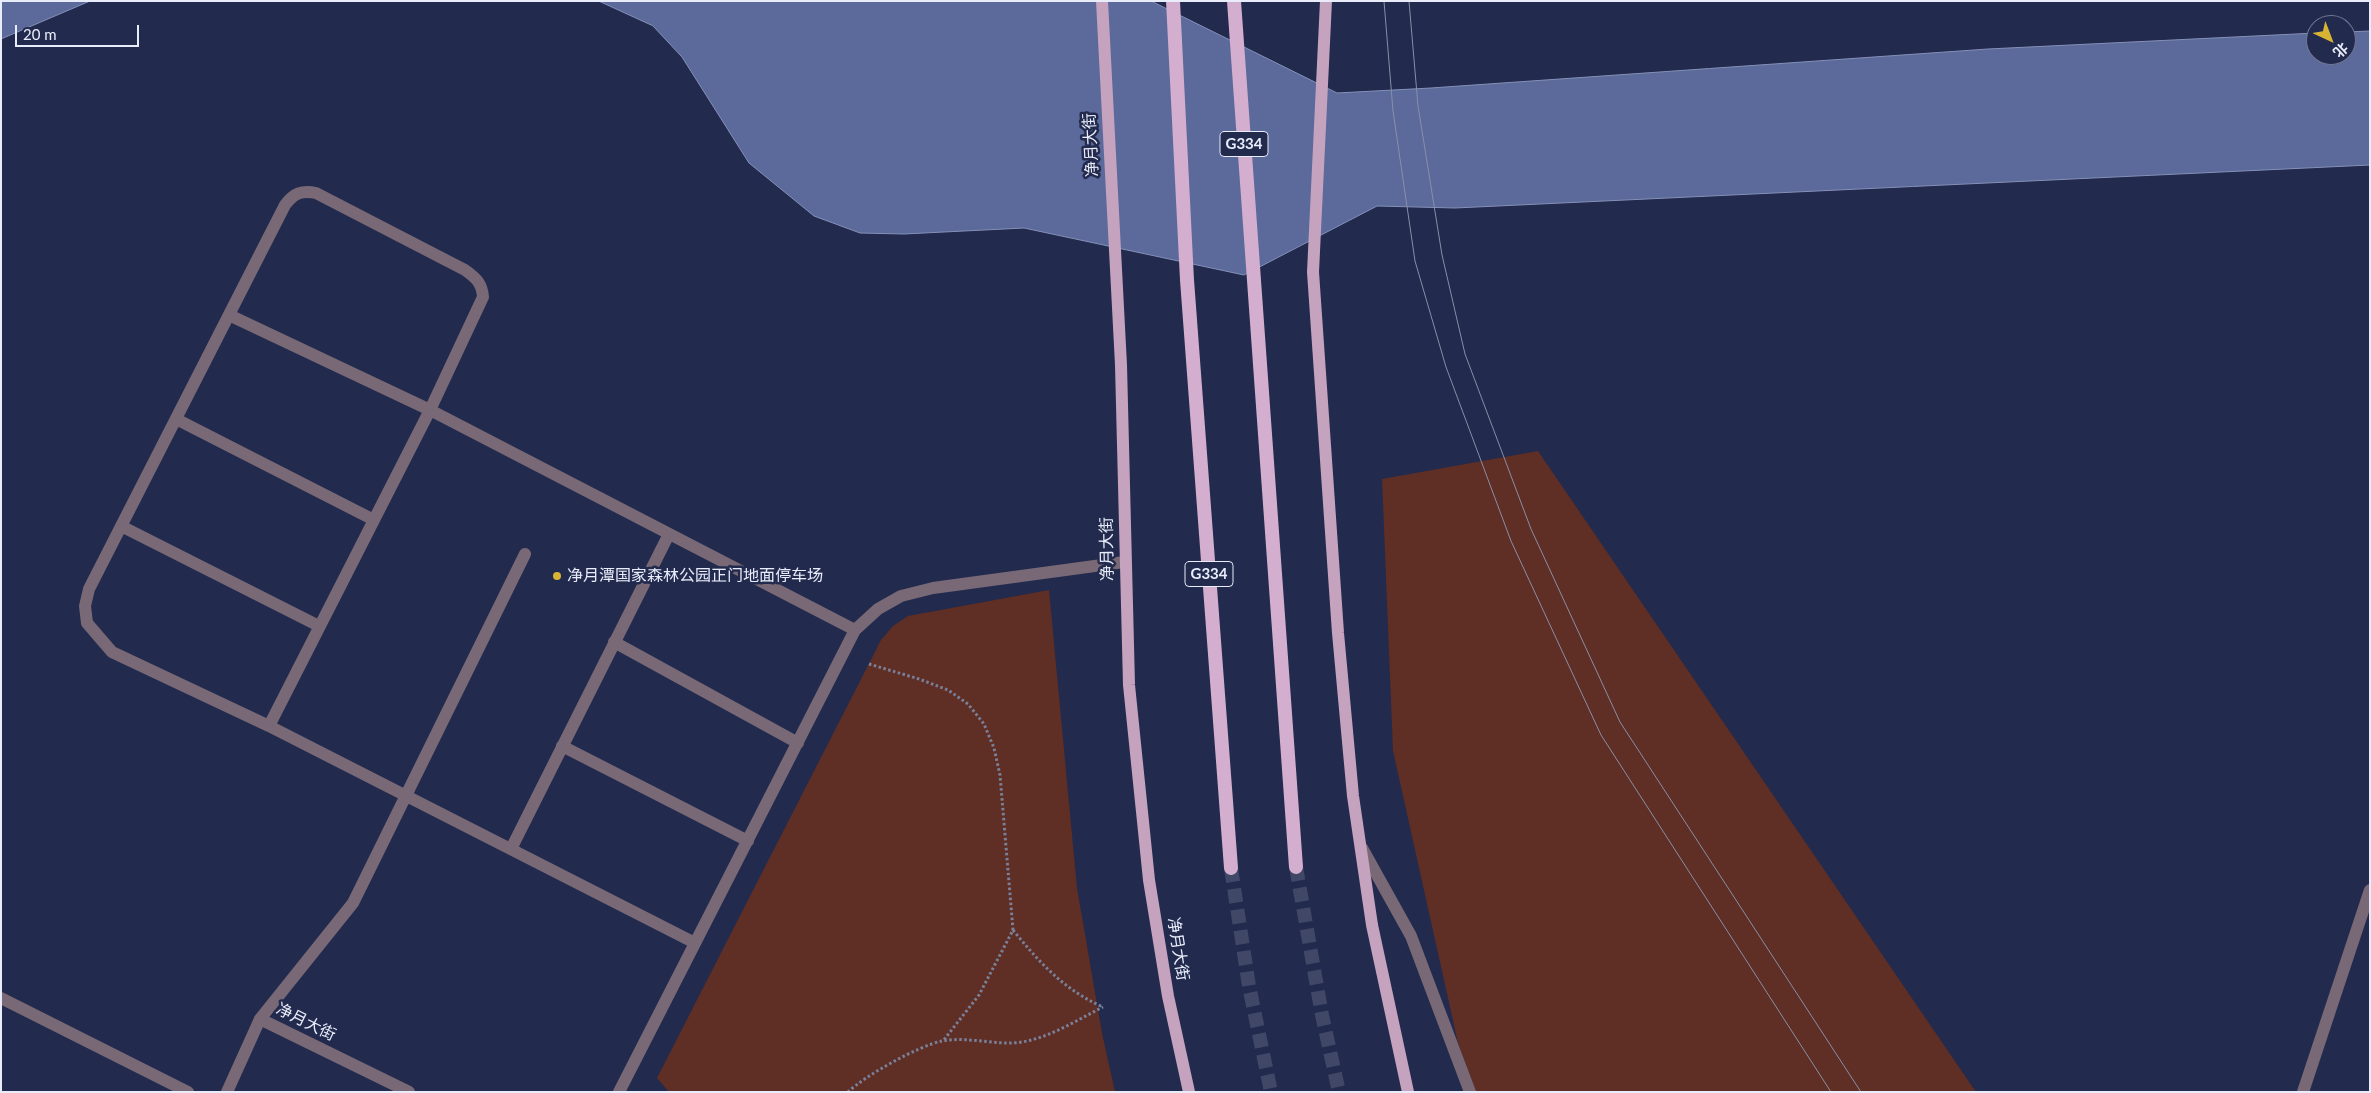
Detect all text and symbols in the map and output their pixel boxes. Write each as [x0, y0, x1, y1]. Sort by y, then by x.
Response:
scale bar [18, 15, 141, 47]
north arrow [2306, 15, 2356, 65]
text: 20 m [23, 25, 57, 43]
text: 北 [2330, 40, 2352, 62]
street label: 净月大街 [1080, 113, 1102, 177]
road number: G334 [1220, 132, 1268, 156]
street label: 净月大街 [1097, 517, 1117, 581]
road number: G334 [1185, 562, 1233, 586]
place label: 净月潭国家森林公园正门地面停车场 [567, 566, 823, 586]
marker: 净月潭国家森林公园正门地面停车场 [551, 570, 563, 582]
street label: 净月大街 [1164, 916, 1192, 982]
street label: 净月大街 [273, 999, 339, 1045]

